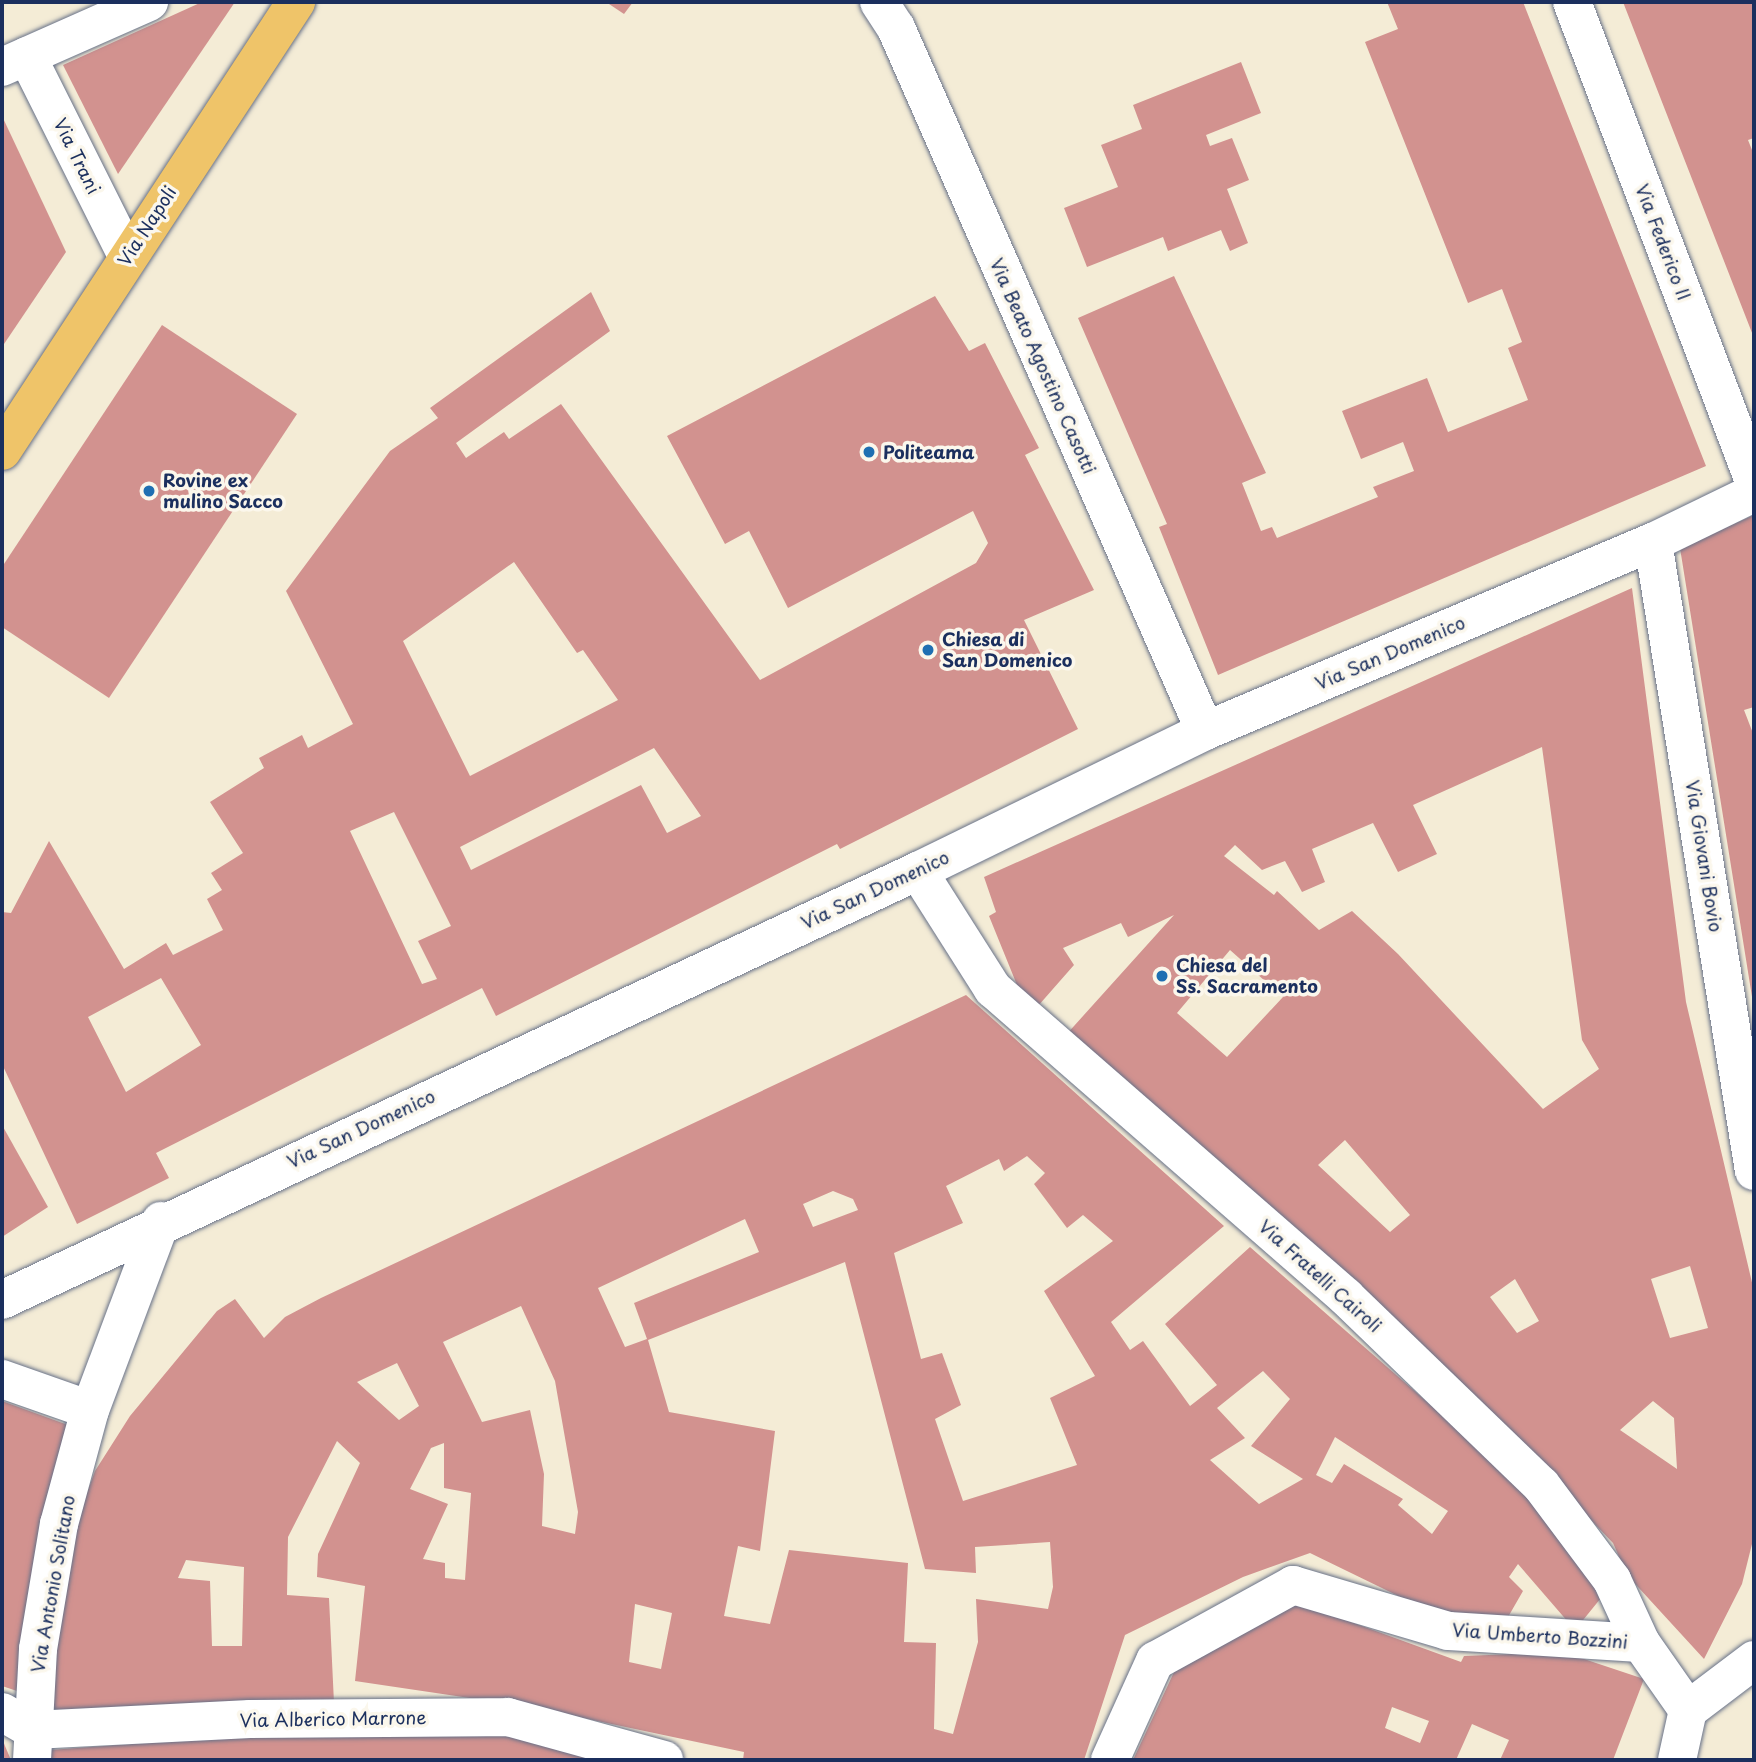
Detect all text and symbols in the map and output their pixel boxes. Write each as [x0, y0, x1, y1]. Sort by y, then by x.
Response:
street label: Via Trani [50, 115, 104, 197]
street label: Via Federico II [1631, 181, 1695, 303]
street label: Via Napoli [113, 182, 181, 270]
street label: Via Beato Agostino Casotti [985, 254, 1101, 478]
place label: Politeama [883, 441, 975, 463]
marker: Politeama [861, 444, 877, 460]
place label: Rovine ex mulino Sacco [163, 470, 283, 512]
marker: Rovine ex mulino Sacco [141, 483, 157, 499]
street label: Via San Domenico [1313, 612, 1467, 694]
place label: Chiesa di San Domenico [942, 629, 1071, 672]
marker: Chiesa di San Domenico [920, 642, 936, 658]
street label: Via Giovani Bovio [1681, 778, 1727, 934]
street label: Via San Domenico [798, 847, 952, 933]
place label: Chiesa del Ss. Sacramento [1176, 955, 1319, 998]
marker: Chiesa del Ss. Sacramento [1154, 968, 1170, 984]
street label: Via San Domenico [284, 1086, 438, 1172]
street label: Via Fratelli Cairoli [1254, 1215, 1386, 1337]
street label: Via Antonio Solitano [27, 1494, 79, 1674]
street label: Via Umberto Bozzini [1451, 1619, 1629, 1653]
street label: Via Alberico Marrone [240, 1707, 426, 1731]

